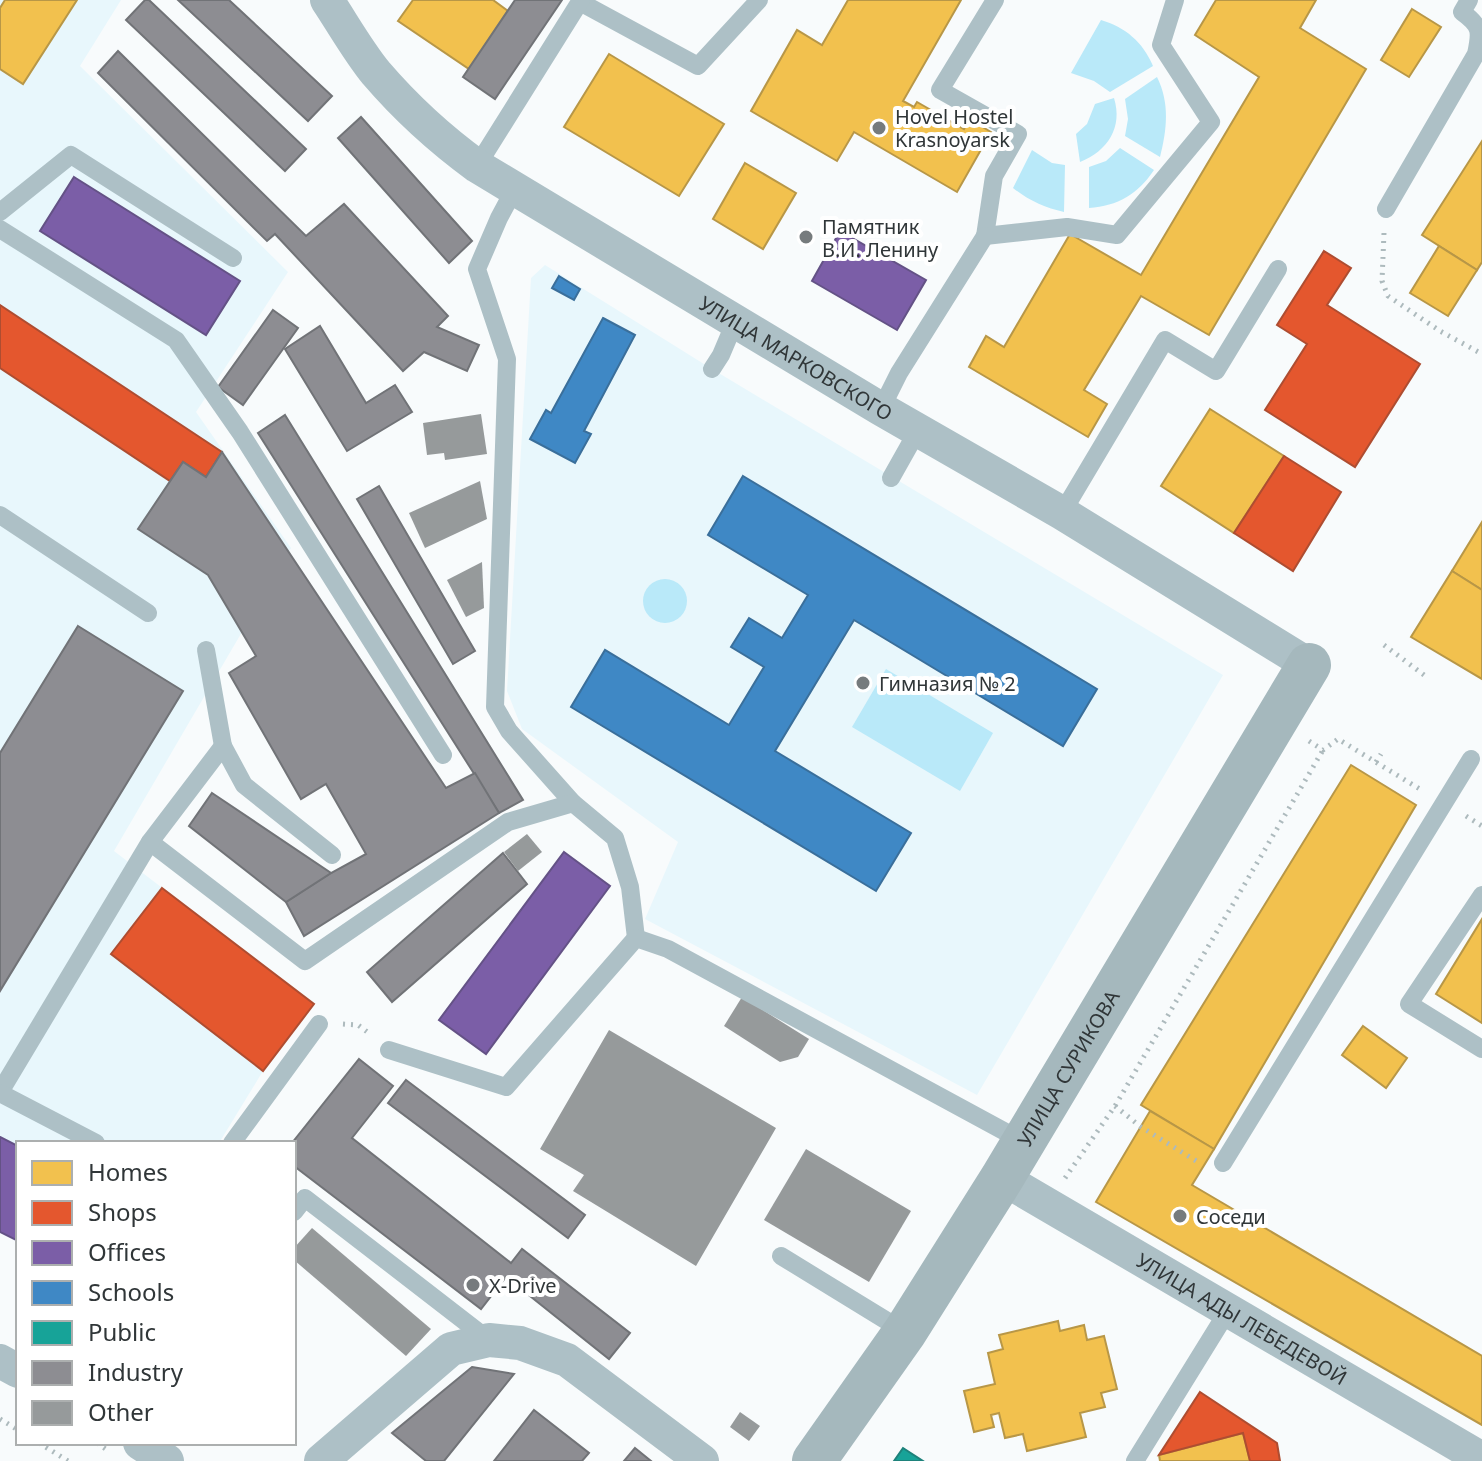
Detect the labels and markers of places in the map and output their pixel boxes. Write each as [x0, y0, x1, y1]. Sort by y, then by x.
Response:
place label: Hovel Hostel Krasnoyarsk [895, 103, 1013, 153]
marker: Hovel Hostel Krasnoyarsk [870, 119, 888, 137]
place label: Памятник В.И. Ленину [822, 213, 939, 263]
marker: Памятник В.И. Ленину [797, 228, 815, 246]
place label: Гимназия № 2 [879, 670, 1016, 697]
marker: Гимназия № 2 [854, 674, 872, 692]
place label: Соседи [1196, 1203, 1266, 1230]
marker: Соседи [1171, 1207, 1189, 1225]
place label: X-Drive [489, 1272, 557, 1299]
marker: X-Drive [464, 1276, 482, 1294]

